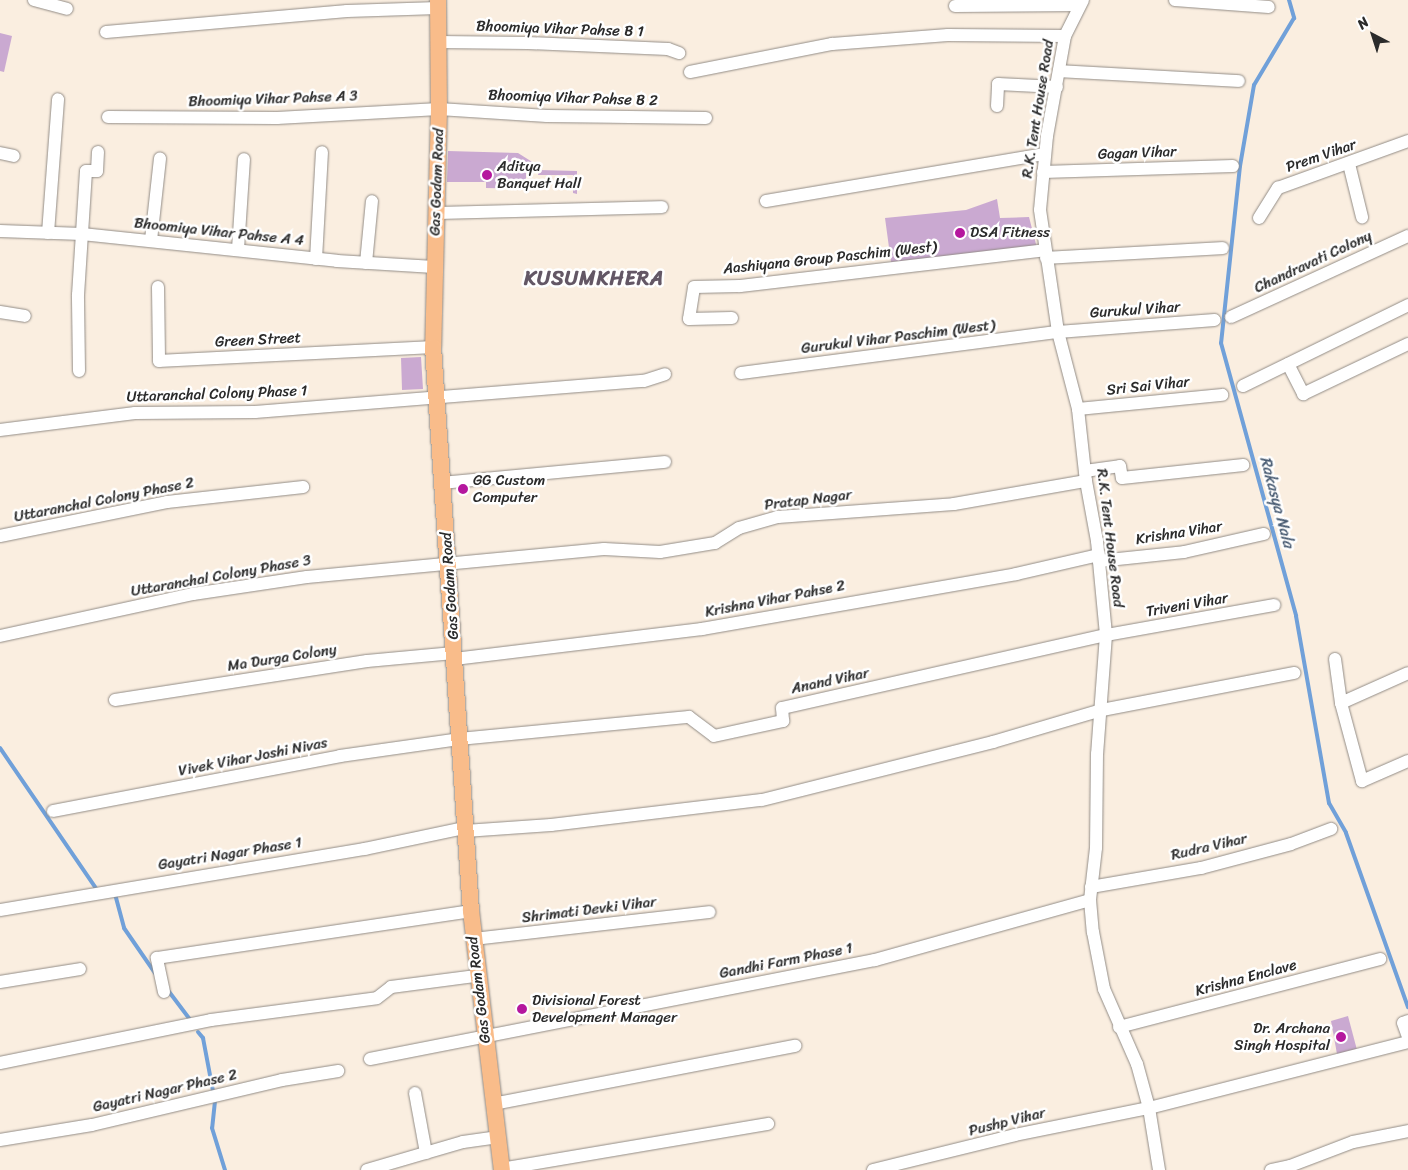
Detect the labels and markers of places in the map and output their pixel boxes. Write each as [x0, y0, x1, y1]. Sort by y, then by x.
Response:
place label: Aditya Banquet Hall [497, 157, 581, 192]
marker: Aditya Banquet Hall [481, 169, 493, 181]
place label: DSA Fitness [970, 224, 1050, 242]
marker: DSA Fitness [954, 227, 966, 239]
place label: GG Custom Computer [473, 471, 546, 506]
marker: GG Custom Computer [457, 483, 469, 495]
place label: Divisional Forest Development Manager [532, 991, 677, 1026]
marker: Divisional Forest Development Manager [516, 1003, 528, 1015]
place label: Dr. Archana Singh Hospital [1234, 1019, 1330, 1054]
marker: Dr. Archana Singh Hospital [1334, 1030, 1348, 1044]

